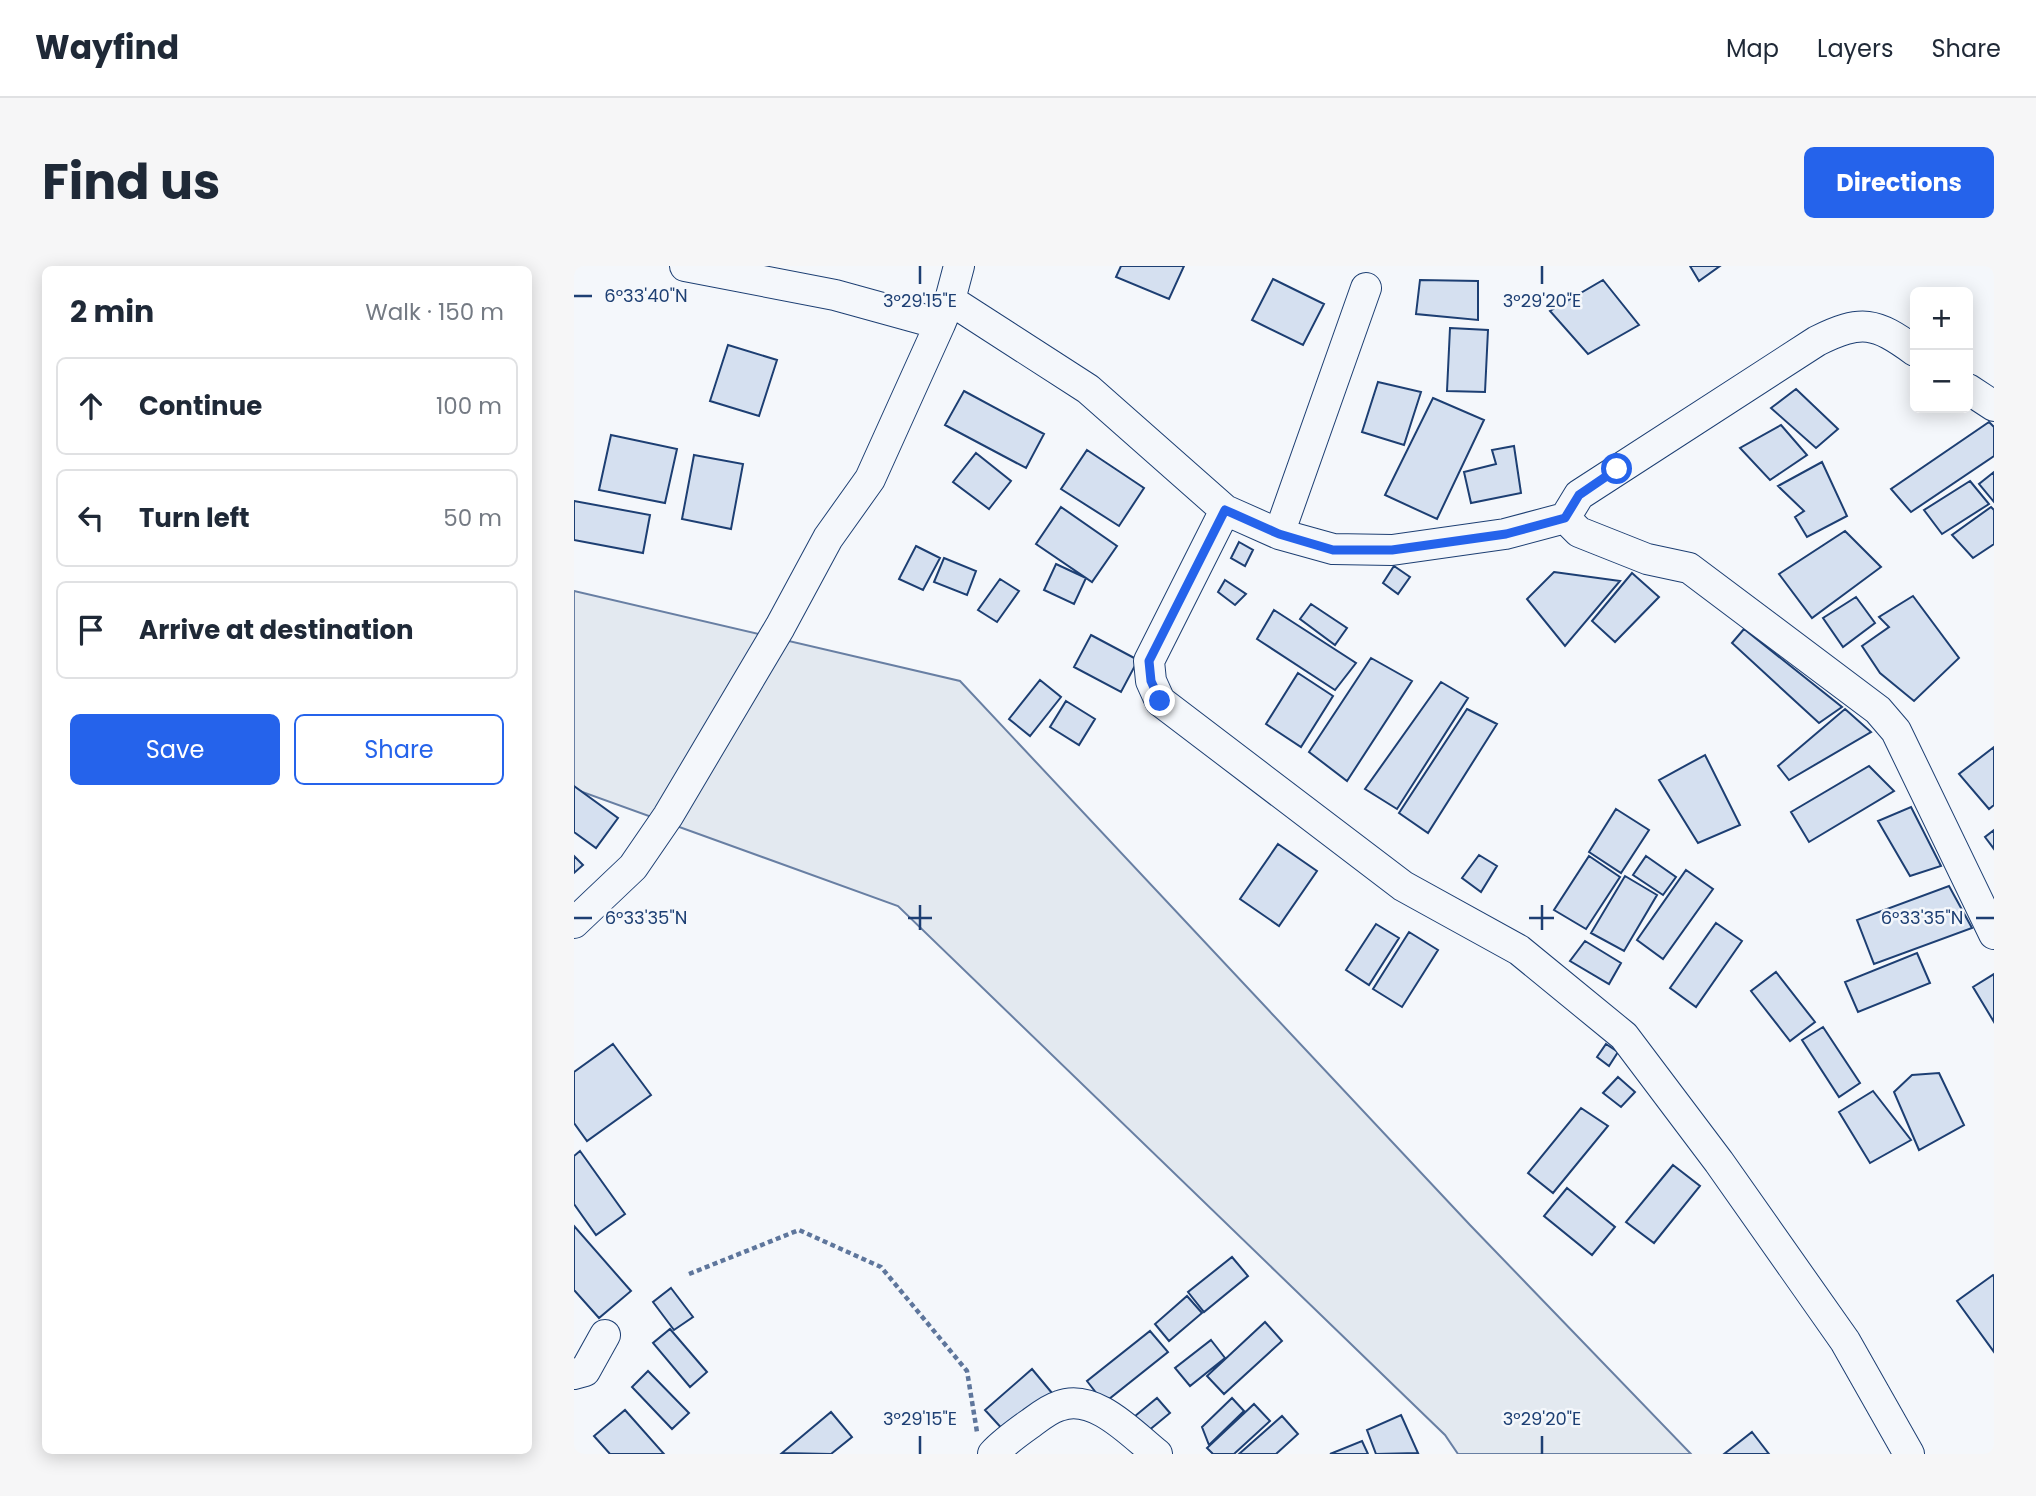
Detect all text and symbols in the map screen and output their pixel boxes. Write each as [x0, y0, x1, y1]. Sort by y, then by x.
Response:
text: Wayfind [35, 24, 179, 71]
text: Map [1726, 32, 1779, 65]
text: Layers [1817, 32, 1893, 65]
text: Share [1931, 32, 2001, 65]
button: Directions [1804, 147, 1994, 218]
text: Find us [42, 148, 220, 216]
text: 6°33'40"N [604, 283, 688, 308]
map controls [1910, 287, 1973, 413]
button: + [1910, 287, 1973, 350]
text: 3°29'15"E [883, 288, 957, 313]
text: 3°29'20"E [1503, 288, 1581, 313]
text: 2 min [70, 290, 154, 333]
text: Walk · 150 m [365, 296, 504, 328]
button: − [1910, 350, 1973, 413]
icon: ahead [72, 387, 110, 425]
text: Continue [139, 388, 262, 424]
text: 100 m [436, 390, 502, 422]
route start [1601, 453, 1632, 484]
icon: left [72, 499, 110, 537]
text: Turn left [139, 500, 250, 536]
text: 50 m [443, 502, 502, 534]
icon: arrive [72, 611, 110, 649]
text: Arrive at destination [139, 612, 414, 648]
route end [1144, 685, 1175, 716]
button: Save [70, 714, 280, 785]
button: Share [294, 714, 504, 785]
text: 6°33'35"N [605, 905, 687, 930]
text: 6°33'35"N [1881, 905, 1963, 930]
text: 3°29'15"E [883, 1406, 957, 1431]
text: 3°29'20"E [1503, 1406, 1581, 1431]

